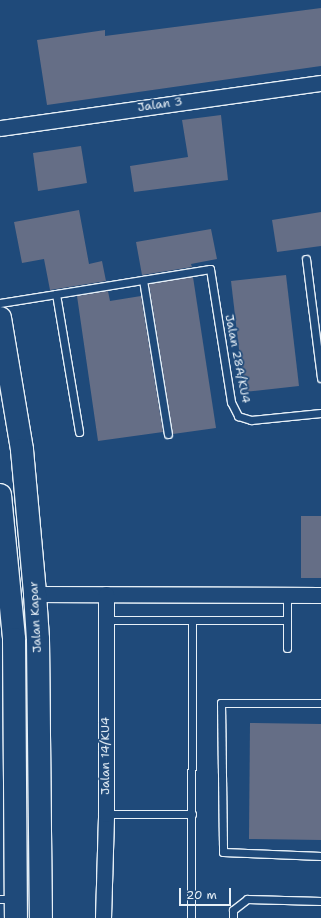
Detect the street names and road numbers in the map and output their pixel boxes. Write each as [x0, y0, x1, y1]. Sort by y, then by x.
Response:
street label: Jalan 3 [137, 95, 183, 115]
street label: Jalan 28A/KU4 [221, 313, 253, 405]
street label: Jalan Kapar [27, 581, 45, 653]
street label: Jalan 14/KU4 [99, 717, 113, 795]

